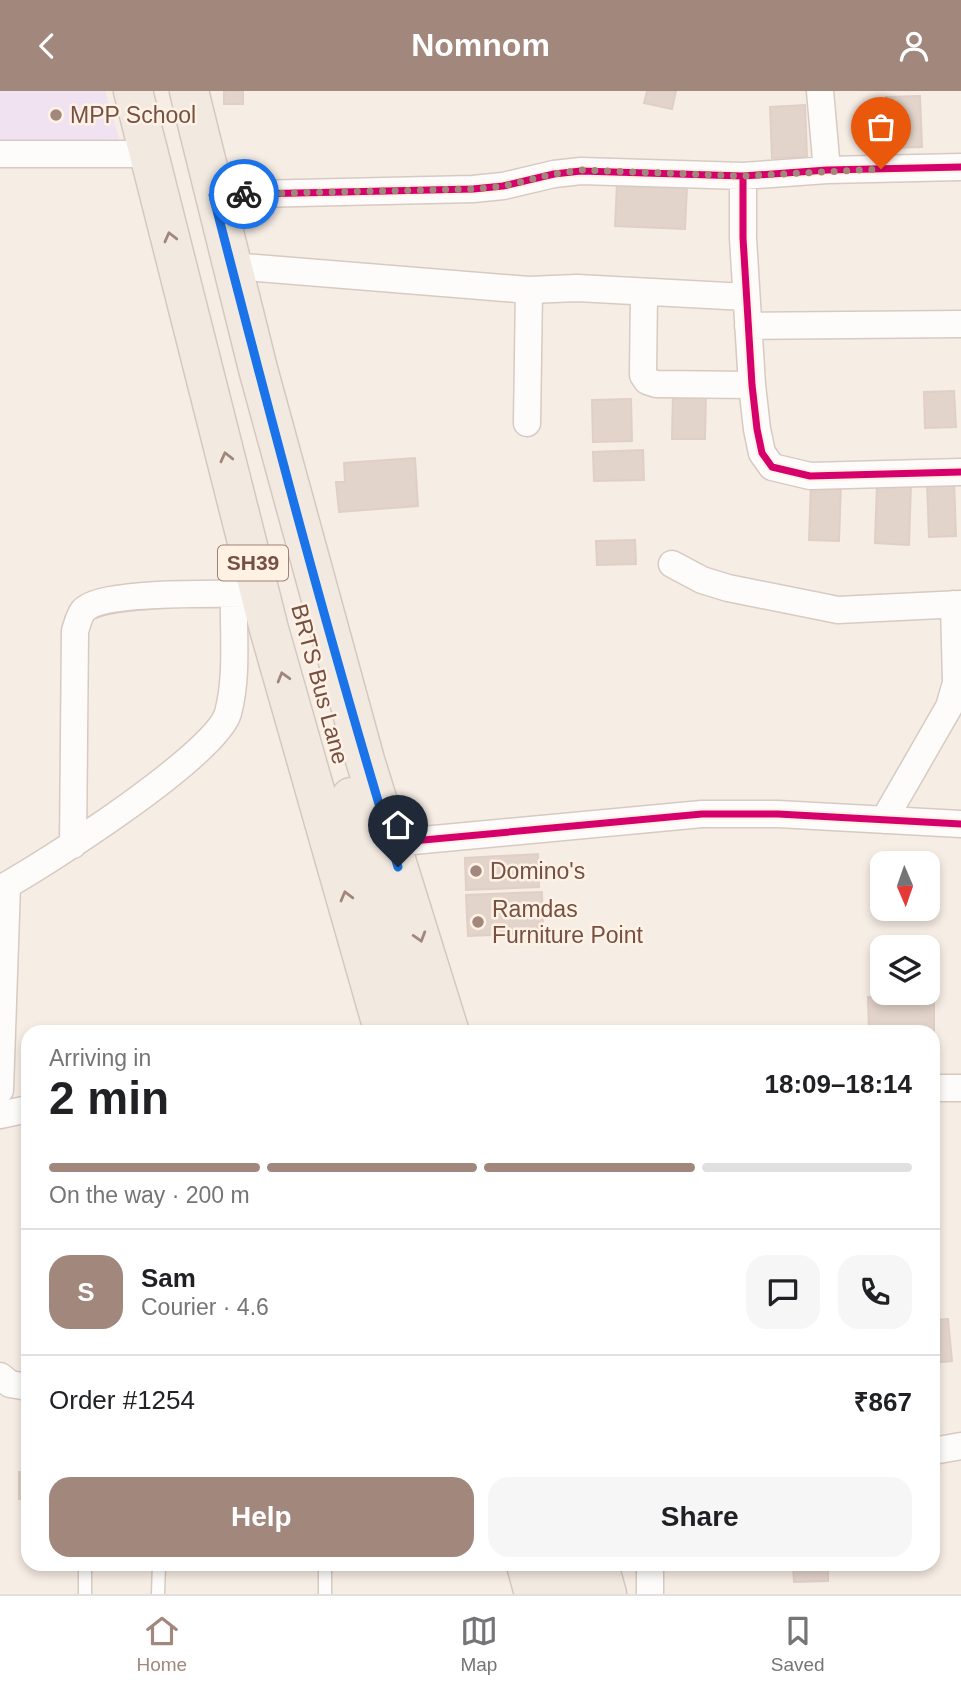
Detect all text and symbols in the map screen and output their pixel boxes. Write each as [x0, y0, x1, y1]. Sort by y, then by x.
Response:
icon: back [28, 27, 66, 65]
text: Nomnom [411, 27, 550, 63]
icon: person [895, 27, 933, 65]
pin [851, 97, 911, 169]
place label: MPP School [70, 102, 196, 128]
marker: MPP School [48, 107, 64, 123]
icon: bag [862, 108, 900, 146]
courier [209, 159, 279, 229]
icon: bike [225, 175, 263, 213]
one-way arrow [164, 231, 178, 243]
one-way arrow [220, 451, 234, 463]
road number: SH39 [218, 545, 288, 581]
street label: BRTS Bus Lane [286, 601, 354, 767]
one-way arrow [277, 672, 291, 684]
pin [368, 795, 428, 867]
icon: home [379, 806, 417, 844]
north arrow [870, 851, 940, 921]
map controls [870, 851, 940, 1005]
place label: Domino's [490, 858, 585, 884]
marker: Domino's [468, 863, 484, 879]
one-way arrow [340, 890, 354, 902]
place label: Ramdas Furniture Point [492, 896, 643, 948]
marker: Ramdas Furniture Point [470, 914, 486, 930]
one-way arrow [412, 930, 426, 942]
button: layers [870, 935, 940, 1005]
text: Arriving in [49, 1045, 151, 1071]
text: 18:09–18:14 [765, 1069, 912, 1099]
text: 2 min [49, 1072, 169, 1124]
text: On the way · 200 m [49, 1182, 250, 1208]
button: chat [746, 1255, 820, 1329]
button: phone [838, 1255, 912, 1329]
text: Sam [141, 1263, 196, 1293]
text: S [77, 1277, 95, 1307]
text: Courier · 4.6 [141, 1294, 269, 1320]
text: Order #1254 [49, 1385, 195, 1415]
text: ₹867 [854, 1387, 912, 1417]
button: Help [49, 1477, 474, 1557]
button: Share [488, 1477, 912, 1557]
tab: Home [136, 1612, 187, 1676]
tab: Map [460, 1612, 498, 1676]
tab: Saved [771, 1612, 825, 1676]

